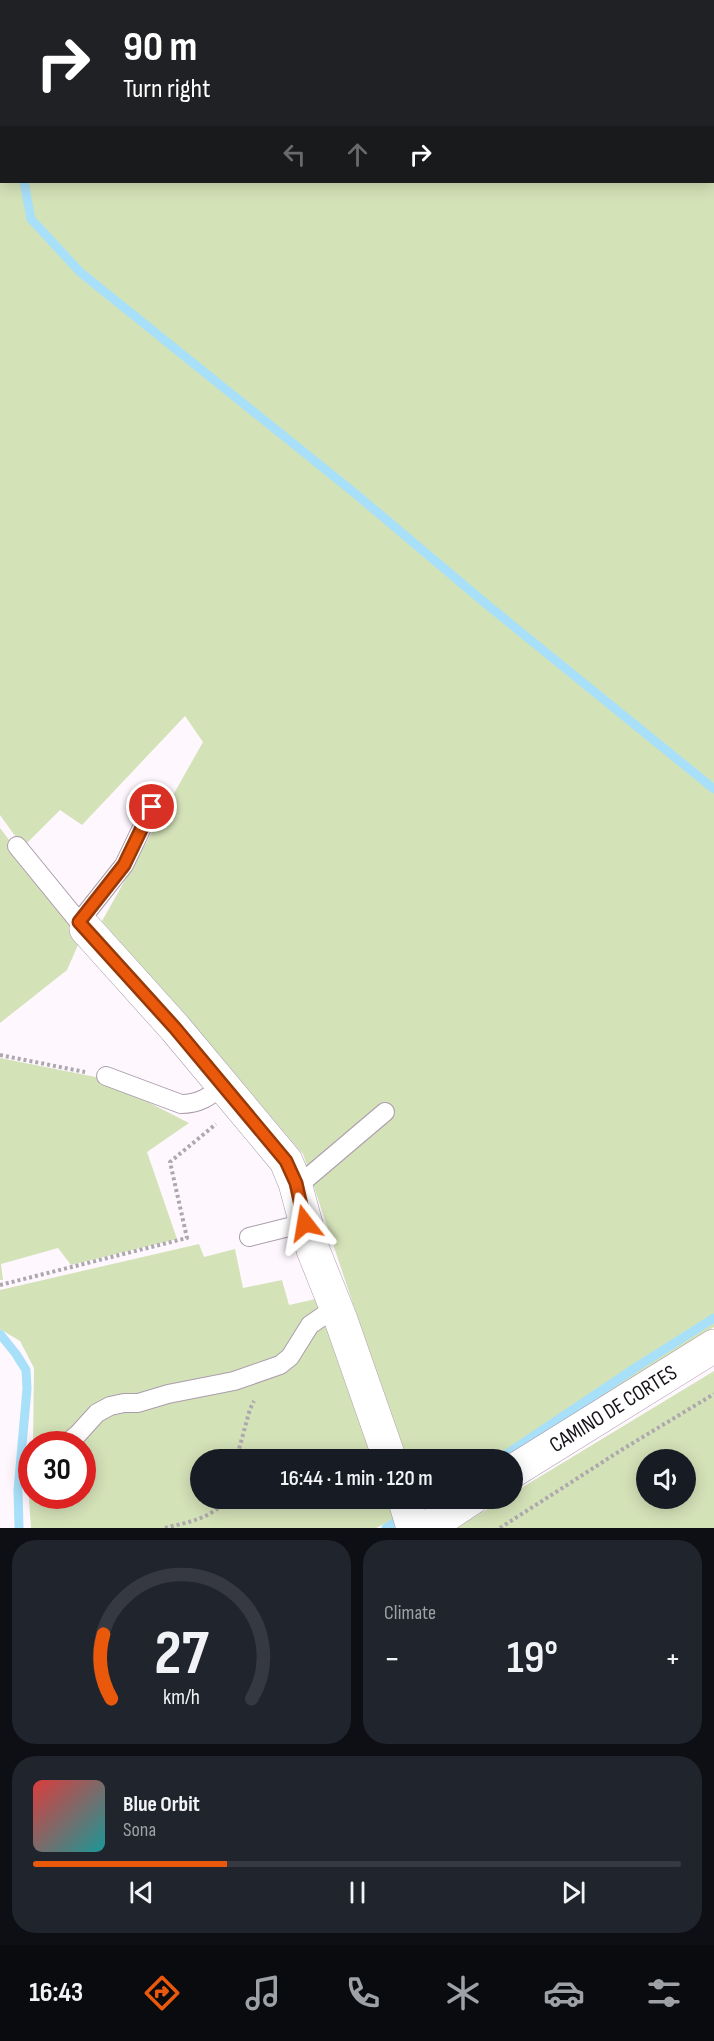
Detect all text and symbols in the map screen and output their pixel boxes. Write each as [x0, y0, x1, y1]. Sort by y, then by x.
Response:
text: 90 m [123, 22, 197, 73]
icon: right [24, 24, 102, 102]
text: Turn right [123, 73, 210, 105]
icon: left [278, 138, 311, 171]
icon: ahead [341, 138, 374, 171]
icon: right [404, 138, 437, 171]
pin [126, 781, 177, 832]
icon: arrive [135, 790, 168, 823]
position arrow [273, 1191, 337, 1255]
street label: CAMINO DE CORTES [544, 1359, 682, 1459]
speed limit sign: 30 [18, 1431, 96, 1509]
map controls [636, 1449, 696, 1509]
button: sound [636, 1449, 696, 1509]
text: 16:44 · 1 min · 120 m [280, 1465, 433, 1492]
text: Climate [384, 1601, 436, 1625]
text: 27 [154, 1617, 210, 1692]
text: 19° [507, 1631, 558, 1686]
text: − [384, 1639, 400, 1679]
text: + [665, 1639, 681, 1679]
text: km/h [163, 1685, 200, 1710]
text: Blue Orbit [123, 1791, 200, 1818]
text: Sona [123, 1818, 156, 1842]
icon: previous [125, 1876, 158, 1909]
icon: pause [341, 1876, 374, 1909]
icon: next [557, 1876, 590, 1909]
icon: directions [141, 1972, 183, 2014]
icon: music [242, 1972, 284, 2014]
icon: phone [342, 1972, 384, 2014]
icon: climate [442, 1972, 484, 2014]
icon: car [543, 1972, 585, 2014]
icon: filters [643, 1972, 685, 2014]
text: 16:43 [29, 1977, 83, 2009]

